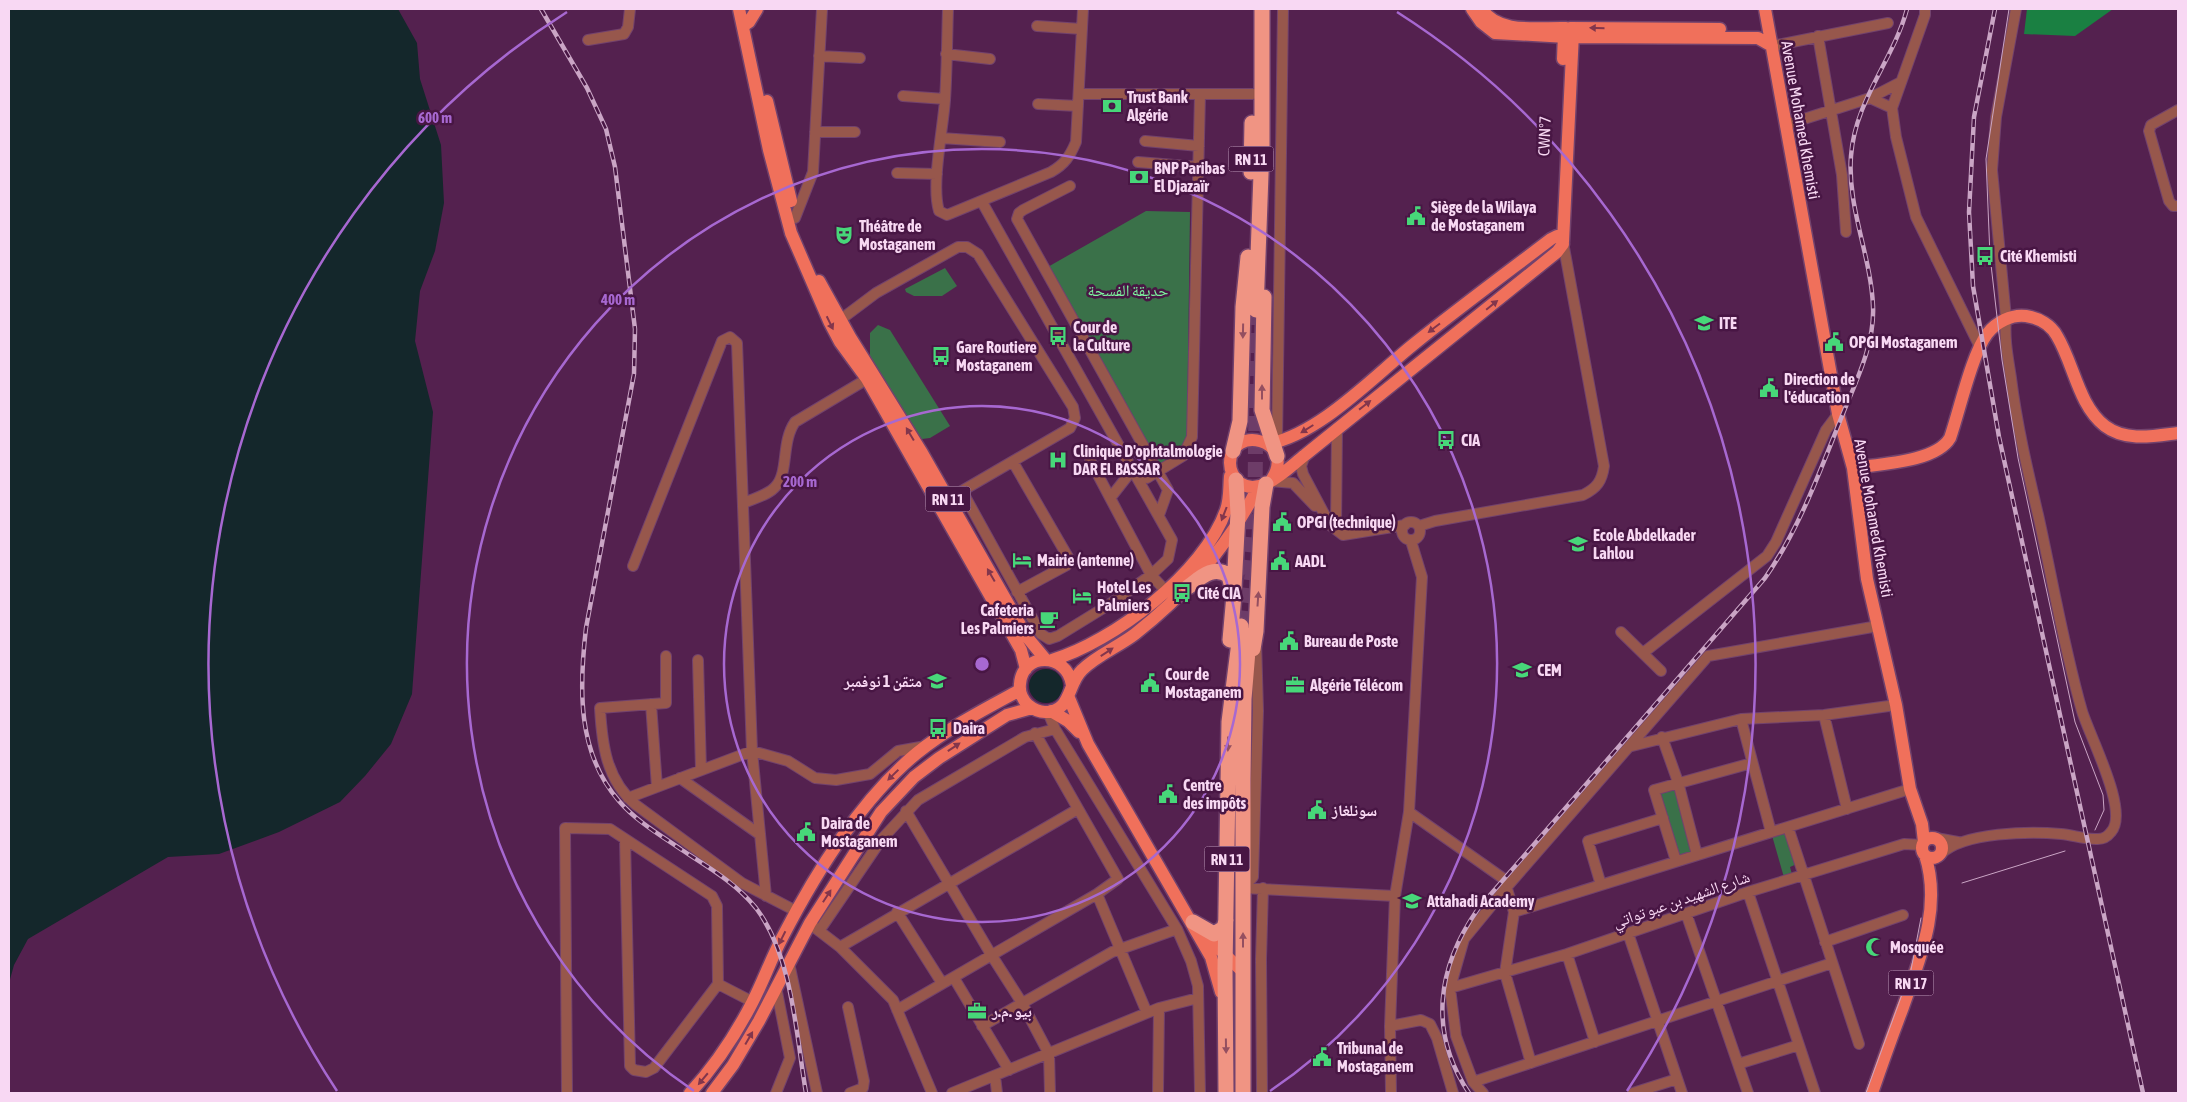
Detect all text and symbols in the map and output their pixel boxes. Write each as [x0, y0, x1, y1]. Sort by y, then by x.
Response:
one-way arrow [1588, 24, 1604, 32]
street label: Avenue Mohamed Khemisti [1778, 39, 1824, 201]
place label: Trust Bank Algérie [1126, 88, 1189, 124]
bank icon: Trust Bank Algérie [1101, 95, 1123, 117]
text: 600 m [418, 109, 452, 126]
street label: CWN°7 [1534, 116, 1554, 156]
road number: RN 11 [1228, 146, 1274, 172]
place label: BNP Paribas El Djazaïr [1154, 159, 1225, 195]
bank icon: BNP Paribas El Djazaïr [1128, 166, 1150, 188]
place label: Siège de la Wilaya de Mostaganem [1431, 198, 1536, 234]
public building icon: Siège de la Wilaya de Mostaganem [1405, 205, 1427, 227]
place label: Théâtre de Mostaganem [859, 217, 935, 253]
theatre icon: Théâtre de Mostaganem [833, 224, 855, 246]
bus stop icon: Cité Khemisti [1974, 245, 1996, 267]
place label: Cité Khemisti [2000, 247, 2077, 265]
park label: حديقة الفسحة [1088, 281, 1168, 299]
text: 400 m [600, 291, 635, 308]
one-way arrow [1485, 299, 1498, 310]
school or university icon: ITE [1693, 312, 1715, 334]
place label: ITE [1719, 314, 1737, 332]
one-way arrow [826, 316, 834, 331]
place label: Cour de la Culture [1073, 318, 1130, 354]
one-way arrow [1427, 323, 1441, 333]
one-way arrow [1239, 324, 1247, 340]
bus stop icon: Cour de la Culture [1047, 325, 1069, 347]
public building icon: OPGI Mostaganem [1823, 331, 1845, 353]
place label: OPGI Mostaganem [1849, 333, 1957, 351]
place label: Gare Routiere Mostaganem [956, 338, 1037, 374]
bus stop icon: Gare Routiere Mostaganem [930, 345, 952, 367]
place label: Direction de l'éducation [1784, 370, 1855, 406]
public building icon: Direction de l'éducation [1758, 377, 1780, 399]
one-way arrow [1258, 384, 1266, 400]
one-way arrow [1358, 400, 1371, 411]
one-way arrow [1300, 424, 1314, 434]
one-way arrow [906, 427, 915, 440]
bus stop icon: CIA [1435, 429, 1457, 451]
place label: CIA [1461, 431, 1480, 449]
street label: Avenue Mohamed Khemisti [1851, 437, 1897, 599]
place label: Clinique D'ophtalmologie DAR EL BASSAR [1073, 442, 1223, 478]
hospital icon: Clinique D'ophtalmologie DAR EL BASSAR [1047, 449, 1069, 471]
text: 200 m [783, 473, 817, 490]
road number: RN 11 [926, 486, 970, 512]
one-way arrow [1220, 507, 1228, 522]
public building icon: OPGI (technique) [1271, 511, 1293, 533]
place label: OPGI (technique) [1297, 513, 1396, 531]
place label: Ecole Abdelkader Lahlou [1593, 526, 1696, 562]
school or university icon: Ecole Abdelkader Lahlou [1567, 533, 1589, 555]
hotel icon: Mairie (antenne) [1011, 549, 1033, 571]
public building icon: AADL [1269, 550, 1291, 572]
place label: Mairie (antenne) [1037, 551, 1134, 569]
place label: AADL [1294, 552, 1327, 570]
one-way arrow [987, 568, 996, 581]
place label: Hotel Les Palmiers [1097, 578, 1151, 614]
bus stop icon: Cité CIA [1171, 582, 1193, 604]
place label: Cité CIA [1197, 584, 1241, 602]
hotel icon: Hotel Les Palmiers [1071, 585, 1093, 607]
one-way arrow [1254, 591, 1262, 607]
place label: Cafeteria Les Palmiers [961, 601, 1034, 637]
cafe icon: Cafeteria Les Palmiers [1038, 608, 1060, 630]
public building icon: Bureau de Poste [1278, 630, 1300, 652]
place label: Bureau de Poste [1304, 632, 1398, 650]
one-way arrow [1100, 648, 1113, 657]
centre of rings [973, 655, 991, 673]
school or university icon: CEM [1511, 659, 1533, 681]
place label: CEM [1537, 661, 1562, 679]
place label: Cour de Mostaganem [1165, 665, 1241, 701]
school or university icon: متقن 1 نوفمبر [926, 670, 948, 692]
place label: متقن 1 نوفمبر [843, 672, 922, 691]
public building icon: Cour de Mostaganem [1139, 672, 1161, 694]
office icon: Algérie Télécom [1284, 674, 1306, 696]
place label: Algérie Télécom [1309, 676, 1403, 694]
bus stop icon: Daira [927, 717, 949, 739]
place label: Daira [953, 719, 985, 737]
one-way arrow [1224, 736, 1232, 752]
one-way arrow [947, 743, 961, 752]
one-way arrow [887, 769, 899, 781]
place label: Centre des impôts [1183, 776, 1247, 812]
public building icon: Centre des impôts [1157, 783, 1179, 805]
public building icon: سونلغاز [1306, 799, 1328, 821]
place label: سونلغاز [1331, 801, 1377, 819]
place label: Daira de Mostaganem [821, 814, 897, 850]
public building icon: Daira de Mostaganem [795, 821, 817, 843]
road number: RN 11 [1204, 846, 1250, 872]
street label: شارع الشهيد بن عبو تواتي [1610, 867, 1753, 935]
one-way arrow [822, 889, 832, 902]
school or university icon: Attahadi Academy [1401, 890, 1423, 912]
place label: Attahadi Academy [1426, 892, 1535, 910]
one-way arrow [778, 931, 786, 945]
one-way arrow [1239, 931, 1247, 947]
mosque icon: Mosquée [1864, 936, 1886, 958]
place label: Mosquée [1890, 938, 1944, 956]
road number: RN 17 [1888, 970, 1934, 996]
office icon: بيو .م.ر [966, 1000, 988, 1022]
place label: بيو .م.ر [991, 1002, 1032, 1023]
one-way arrow [745, 1031, 753, 1045]
one-way arrow [1222, 1038, 1230, 1054]
place label: Tribunal de Mostaganem [1337, 1039, 1413, 1075]
public building icon: Tribunal de Mostaganem [1311, 1046, 1333, 1068]
one-way arrow [697, 1072, 708, 1085]

